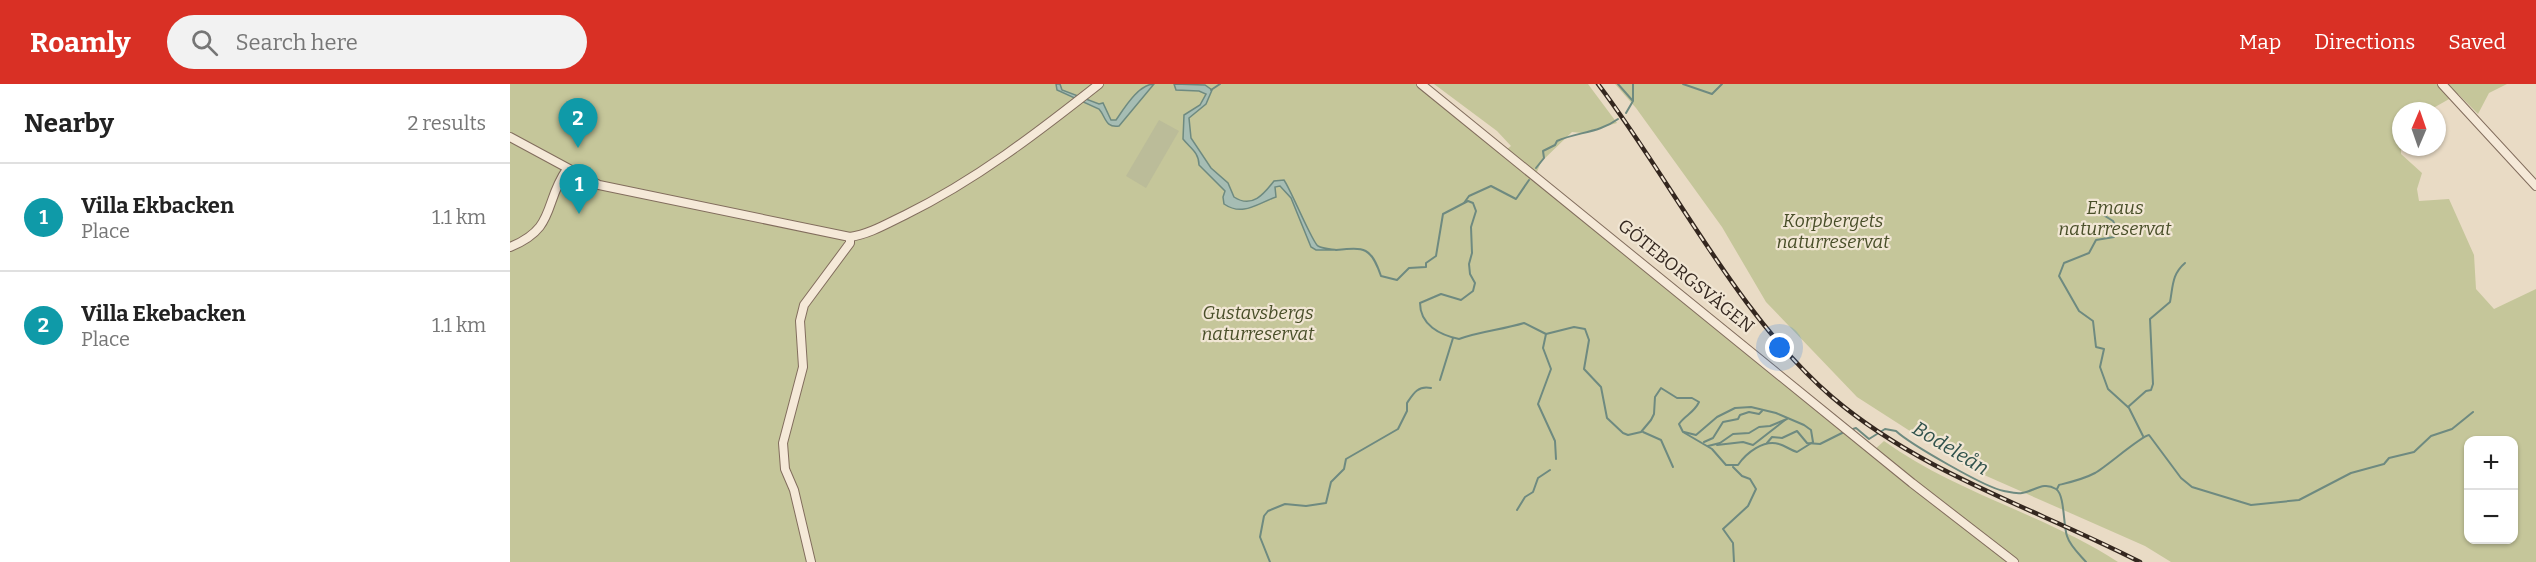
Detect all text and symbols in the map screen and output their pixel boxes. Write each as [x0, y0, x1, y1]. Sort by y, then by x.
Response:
search box [167, 15, 587, 69]
text: Roamly [30, 26, 131, 59]
icon: search [188, 26, 221, 59]
text: Search here [236, 29, 358, 56]
text: Map [2239, 29, 2281, 55]
text: Directions [2314, 29, 2415, 55]
text: Saved [2448, 29, 2506, 55]
pin: 2 [558, 98, 598, 148]
north arrow [2392, 102, 2446, 156]
text: Nearby [24, 108, 114, 139]
text: 2 results [407, 111, 486, 135]
pin: 1 [560, 164, 598, 214]
text: Villa Ekbacken [81, 192, 234, 219]
park label: Emaus naturreservat [2058, 197, 2172, 240]
text: 1 [39, 205, 48, 229]
text: 1.1 km [432, 205, 486, 229]
park label: Korpbergets naturreservat [1776, 210, 1890, 253]
street label: GÖTEBORGSVÄGEN [1614, 214, 1758, 338]
text: Place [81, 219, 130, 243]
text: Villa Ekebacken [81, 300, 246, 327]
park label: Gustavsbergs naturreservat [1201, 302, 1315, 345]
text: 2 [38, 313, 49, 337]
text: 1.1 km [432, 313, 486, 337]
text: Place [81, 327, 130, 351]
your location [1765, 333, 1794, 362]
water label: Bodeleån [1908, 416, 1994, 480]
map controls [2464, 436, 2518, 544]
button: + [2464, 436, 2518, 490]
button: − [2464, 490, 2518, 544]

